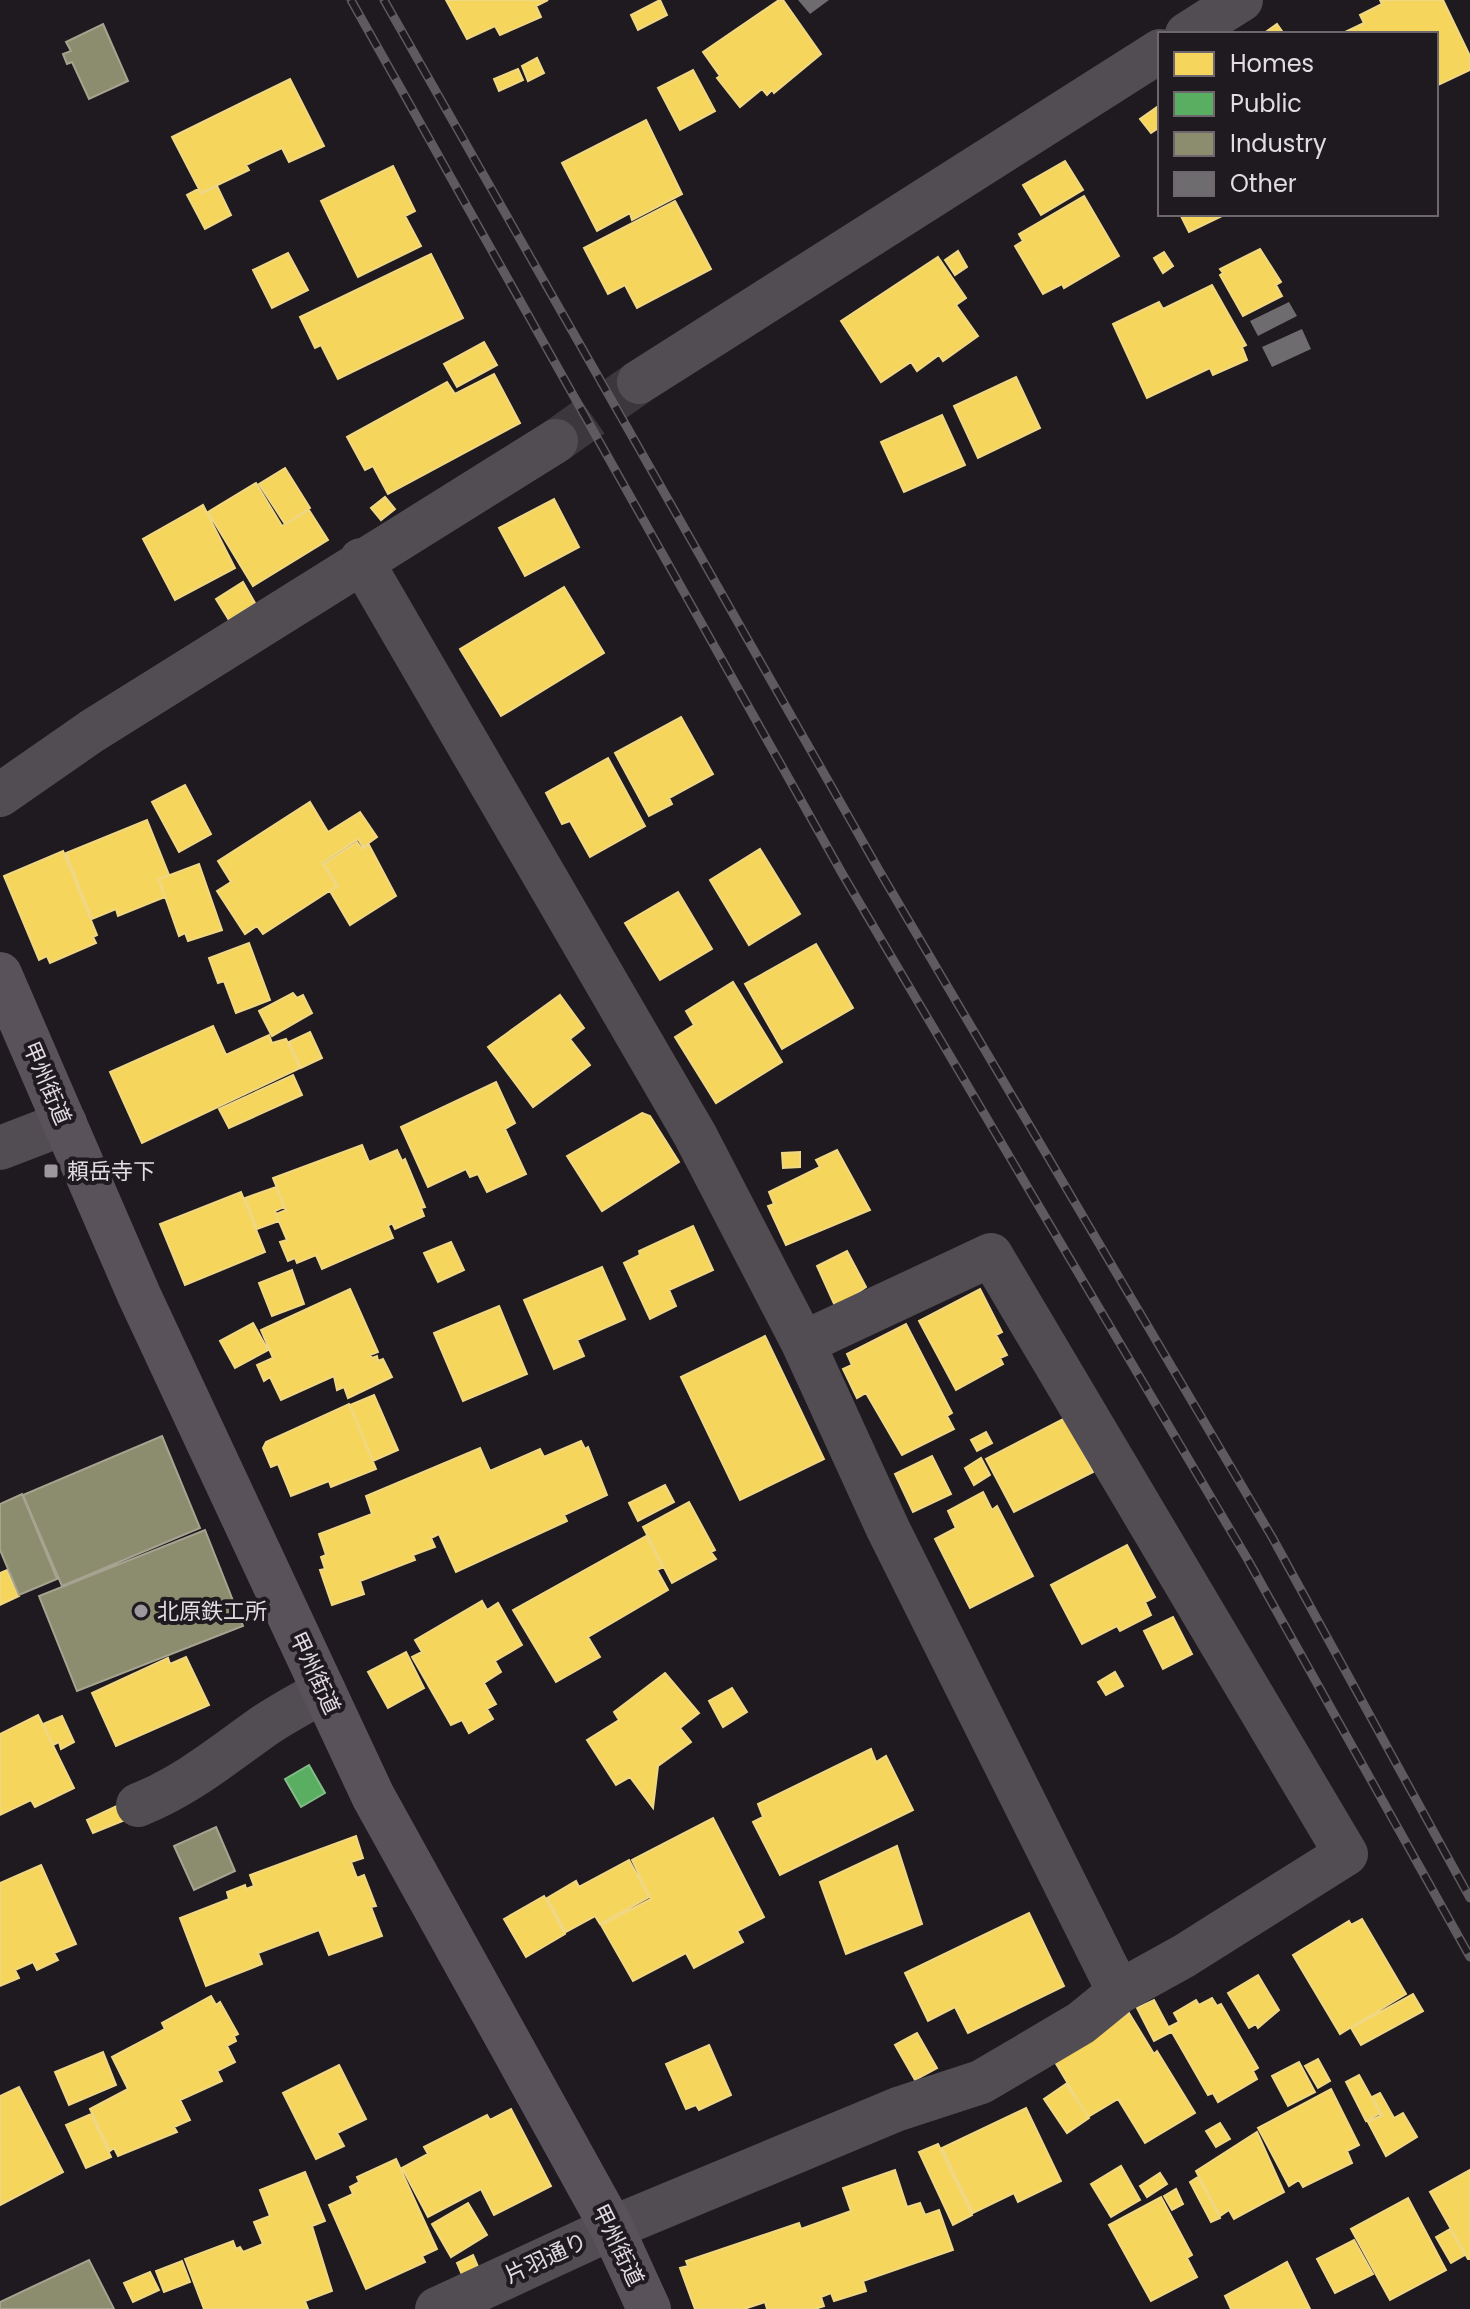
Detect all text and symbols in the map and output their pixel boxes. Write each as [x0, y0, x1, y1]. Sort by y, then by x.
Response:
legend [1158, 32, 1438, 216]
text: Homes [1230, 47, 1314, 80]
text: Public [1230, 87, 1302, 120]
text: Industry [1230, 127, 1327, 160]
text: Other [1230, 167, 1297, 200]
street label: 甲州街道 [16, 1036, 78, 1130]
place label: 頼岳寺下 [67, 1156, 155, 1187]
marker: 頼岳寺下 [42, 1162, 60, 1180]
place label: 北原鉄工所 [157, 1596, 267, 1627]
marker: 北原鉄工所 [132, 1602, 150, 1620]
street label: 甲州街道 [282, 1627, 348, 1719]
street label: 甲州街道 [585, 2199, 651, 2291]
street label: 片羽通り [500, 2225, 592, 2291]

